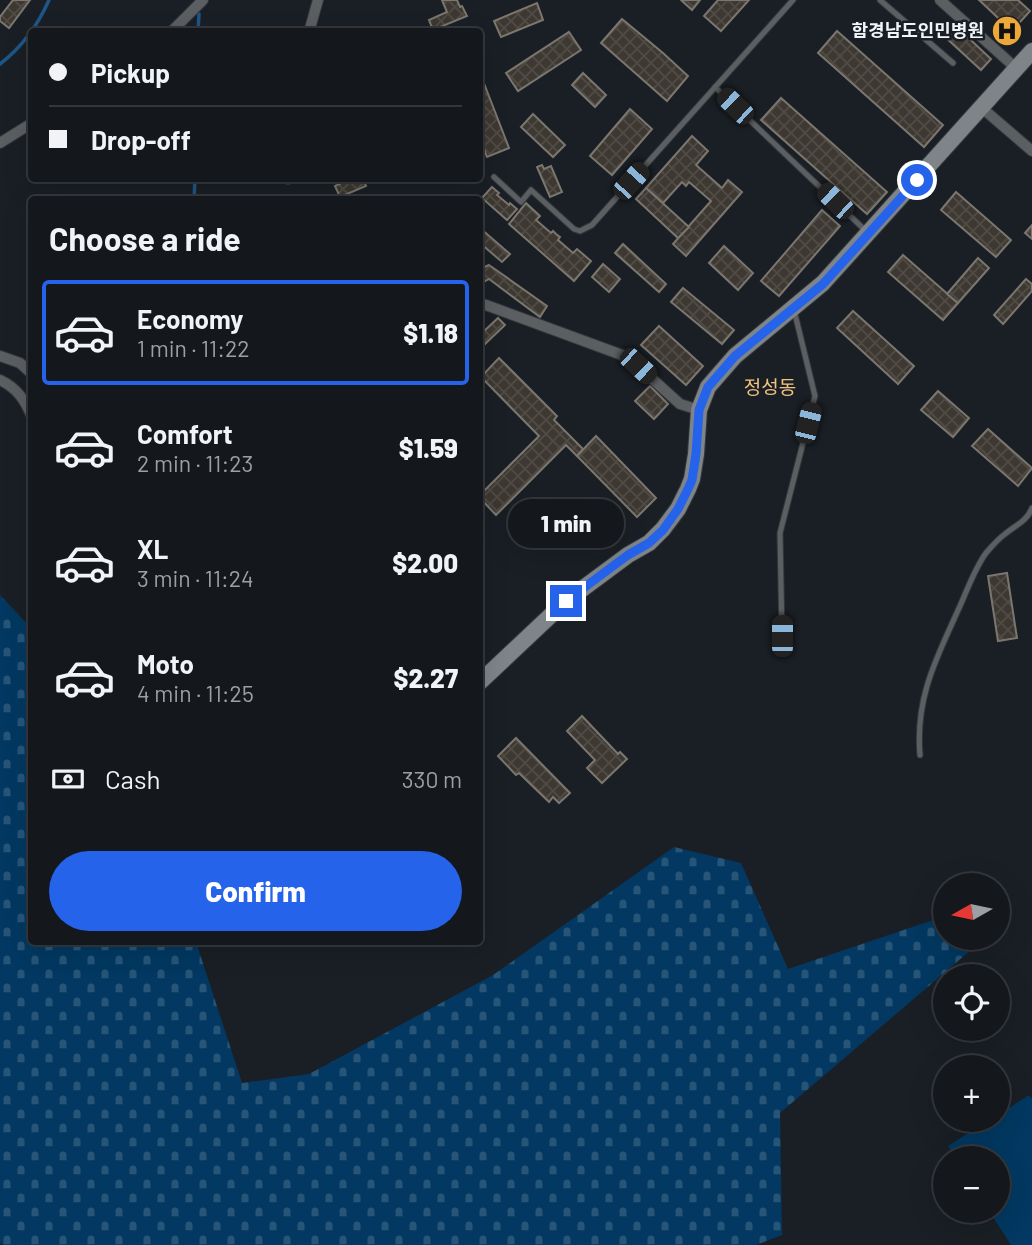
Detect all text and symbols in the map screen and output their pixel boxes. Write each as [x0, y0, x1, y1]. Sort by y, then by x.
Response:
hospital icon: 함경남도인민병원 [990, 14, 1024, 48]
place label: 함경남도인민병원 [852, 19, 984, 41]
text: Pickup [91, 57, 170, 88]
car [713, 84, 758, 128]
text: Drop-off [91, 124, 191, 155]
car [610, 158, 653, 204]
route start [901, 164, 933, 196]
car [813, 179, 858, 223]
text: Choose a ride [49, 219, 241, 257]
icon: car [53, 301, 116, 364]
text: Economy [137, 303, 243, 334]
text: $1.18 [403, 317, 458, 348]
text: 1 min · 11:22 [137, 334, 250, 362]
car [616, 344, 661, 388]
district label: 정성동 [744, 375, 796, 398]
car [793, 400, 824, 446]
icon: car [53, 416, 116, 479]
text: Comfort [137, 418, 233, 449]
text: $1.59 [399, 432, 458, 463]
text: 2 min · 11:23 [137, 449, 253, 477]
callout: 1 min [508, 500, 624, 548]
text: 1 min [541, 509, 591, 537]
icon: car [53, 531, 116, 594]
text: XL [137, 533, 168, 564]
text: $2.00 [392, 547, 458, 578]
text: 3 min · 11:24 [137, 564, 254, 592]
route end [550, 585, 582, 617]
car [772, 615, 793, 657]
icon: car [53, 646, 116, 709]
text: Moto [137, 648, 194, 679]
text: $2.27 [393, 662, 458, 693]
text: 4 min · 11:25 [137, 679, 254, 707]
icon: cash [49, 760, 87, 798]
text: Cash [105, 763, 160, 794]
text: 330 m [402, 765, 462, 793]
button: Confirm [49, 851, 462, 931]
north arrow [933, 873, 1010, 950]
map controls [933, 873, 1010, 1223]
button: locate [933, 964, 1010, 1041]
button: + [933, 1055, 1010, 1132]
button: − [933, 1146, 1010, 1223]

